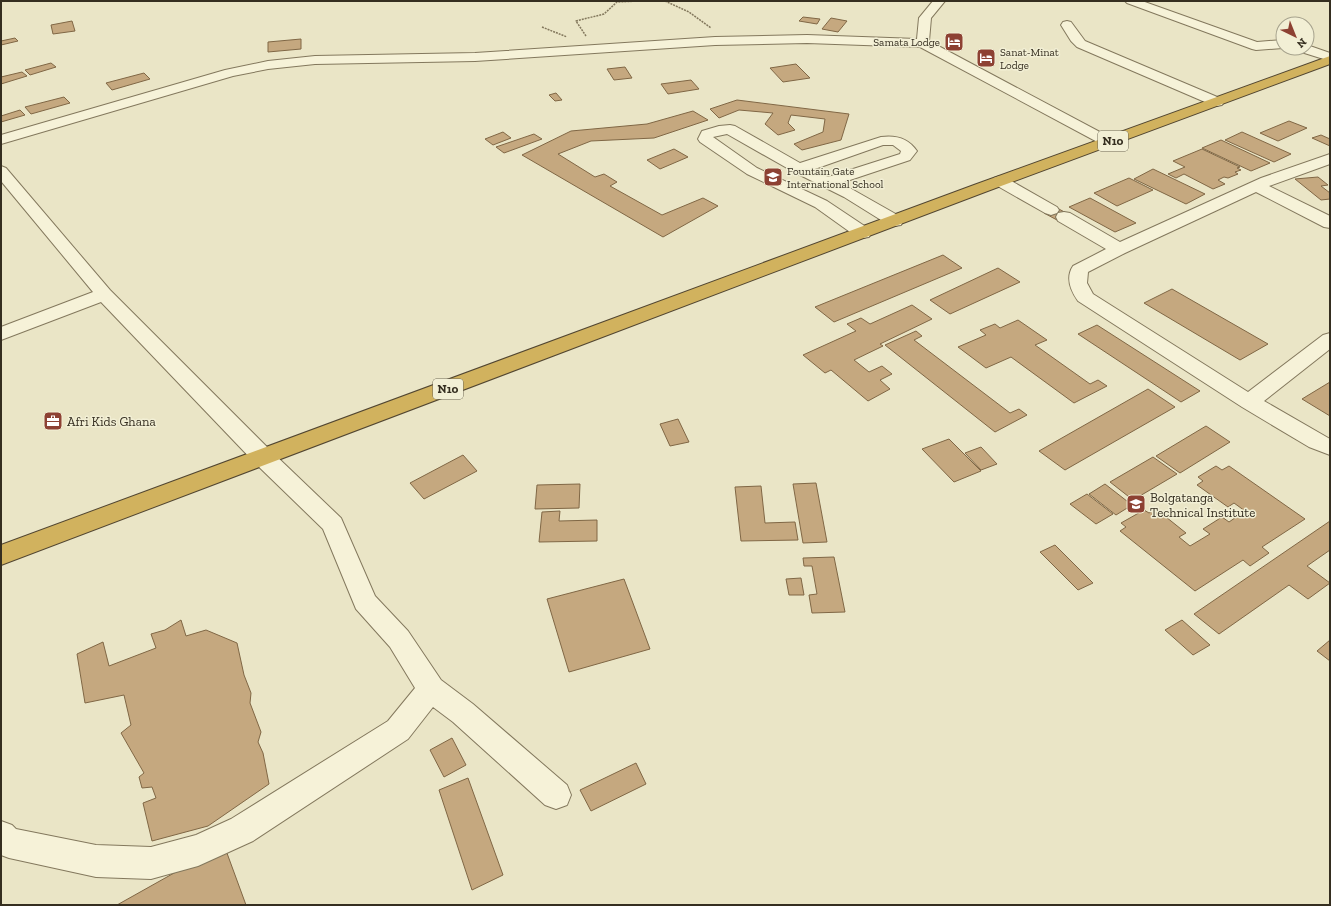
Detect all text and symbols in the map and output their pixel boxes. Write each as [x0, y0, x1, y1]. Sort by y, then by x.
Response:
north arrow [1275, 16, 1315, 56]
hotel icon: Samata Lodge [943, 31, 965, 53]
text: N [1294, 35, 1309, 51]
place label: Samata Lodge [873, 36, 940, 49]
place label: Sanat-Minat Lodge [1000, 46, 1060, 72]
hotel icon: Sanat-Minat Lodge [975, 47, 997, 69]
road number: N10 [1098, 131, 1128, 151]
place label: Fountain Gate International School [787, 165, 884, 191]
school or university icon: Fountain Gate International School [762, 166, 784, 188]
road number: N10 [433, 379, 463, 399]
office icon: Afri Kids Ghana [42, 410, 64, 432]
place label: Afri Kids Ghana [67, 414, 156, 429]
place label: Bolgatanga Technical Institute [1150, 490, 1255, 520]
school or university icon: Bolgatanga Technical Institute [1125, 493, 1147, 515]

